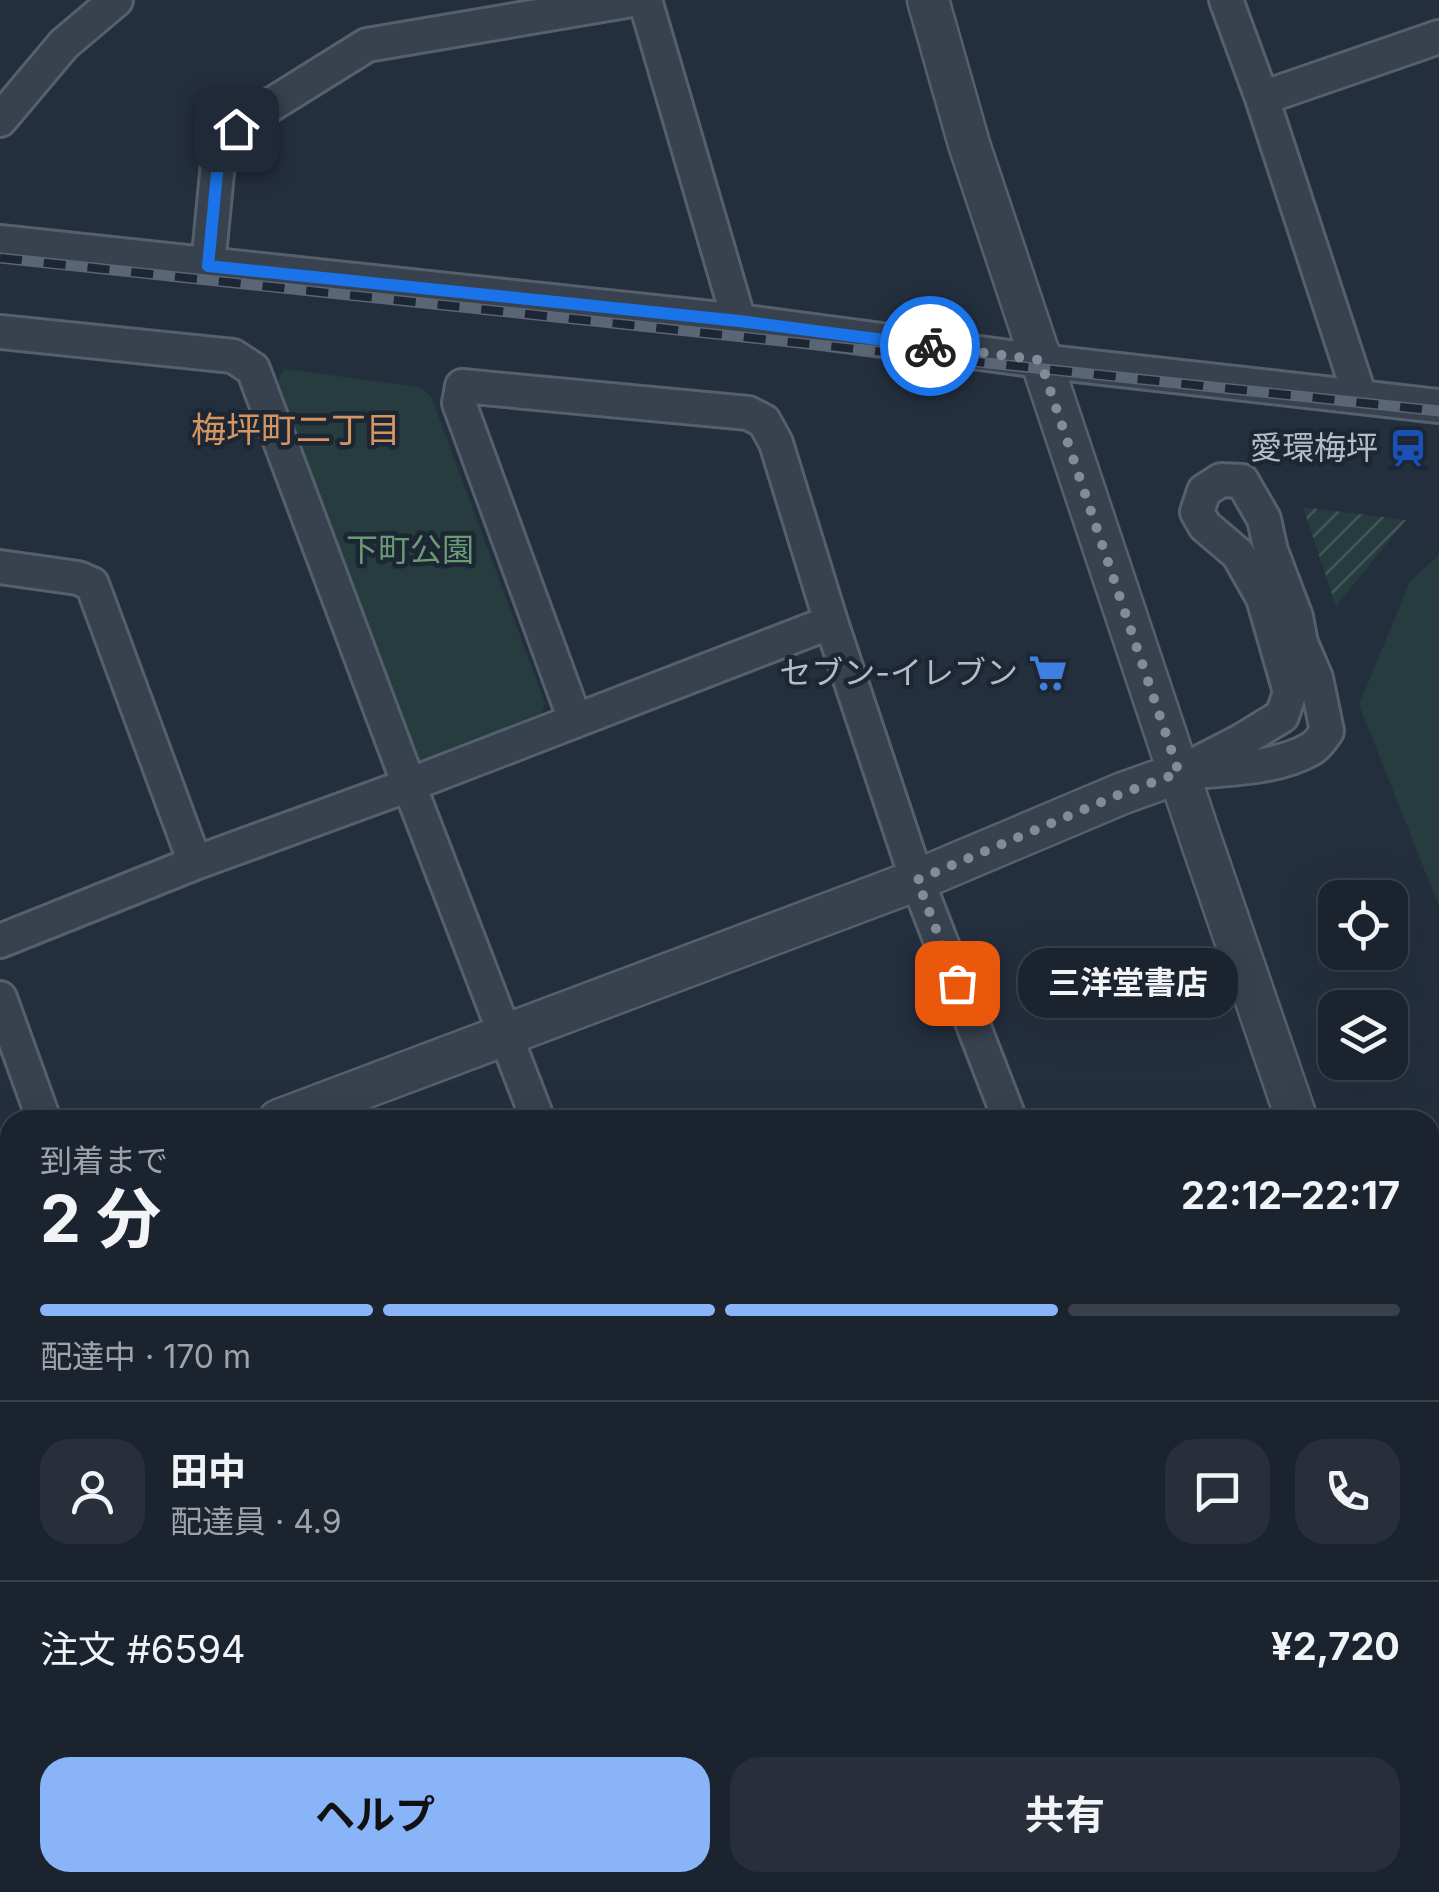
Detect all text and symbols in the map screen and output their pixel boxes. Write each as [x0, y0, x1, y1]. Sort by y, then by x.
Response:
pin [194, 87, 279, 172]
icon: home [209, 102, 264, 157]
courier [880, 296, 980, 396]
icon: bike [903, 319, 958, 374]
district label: 梅坪町二丁目 [191, 408, 401, 450]
station icon: 愛環梅坪 [1387, 427, 1429, 469]
place label: 愛環梅坪 [1250, 428, 1378, 467]
park label: 下町公園 [346, 530, 474, 569]
supermarket icon: セブン-イレブン [1027, 652, 1069, 694]
place label: セブン-イレブン [779, 653, 1018, 692]
map controls [1318, 880, 1408, 1080]
button: locate [1318, 880, 1408, 970]
pin [915, 941, 1000, 1026]
callout: 三洋堂書店 [1017, 948, 1237, 1018]
icon: bag [930, 956, 985, 1011]
text: 三洋堂書店 [1048, 963, 1208, 1002]
button: layers [1318, 990, 1408, 1080]
text: 到着まで [40, 1141, 168, 1180]
text: 22:12–22:17 [1181, 1172, 1400, 1218]
text: 2 分 [40, 1179, 161, 1258]
text: 配達中 · 170 m [40, 1337, 251, 1376]
button: person [40, 1439, 145, 1544]
button: chat [1165, 1439, 1270, 1544]
button: phone [1295, 1439, 1400, 1544]
text: 田中 [170, 1448, 246, 1494]
text: 配達員 · 4.9 [170, 1502, 342, 1541]
text: ¥2,720 [1271, 1623, 1400, 1669]
text: 注文 #6594 [40, 1626, 246, 1672]
button: ヘルプ [40, 1757, 710, 1872]
button: 共有 [730, 1757, 1400, 1872]

